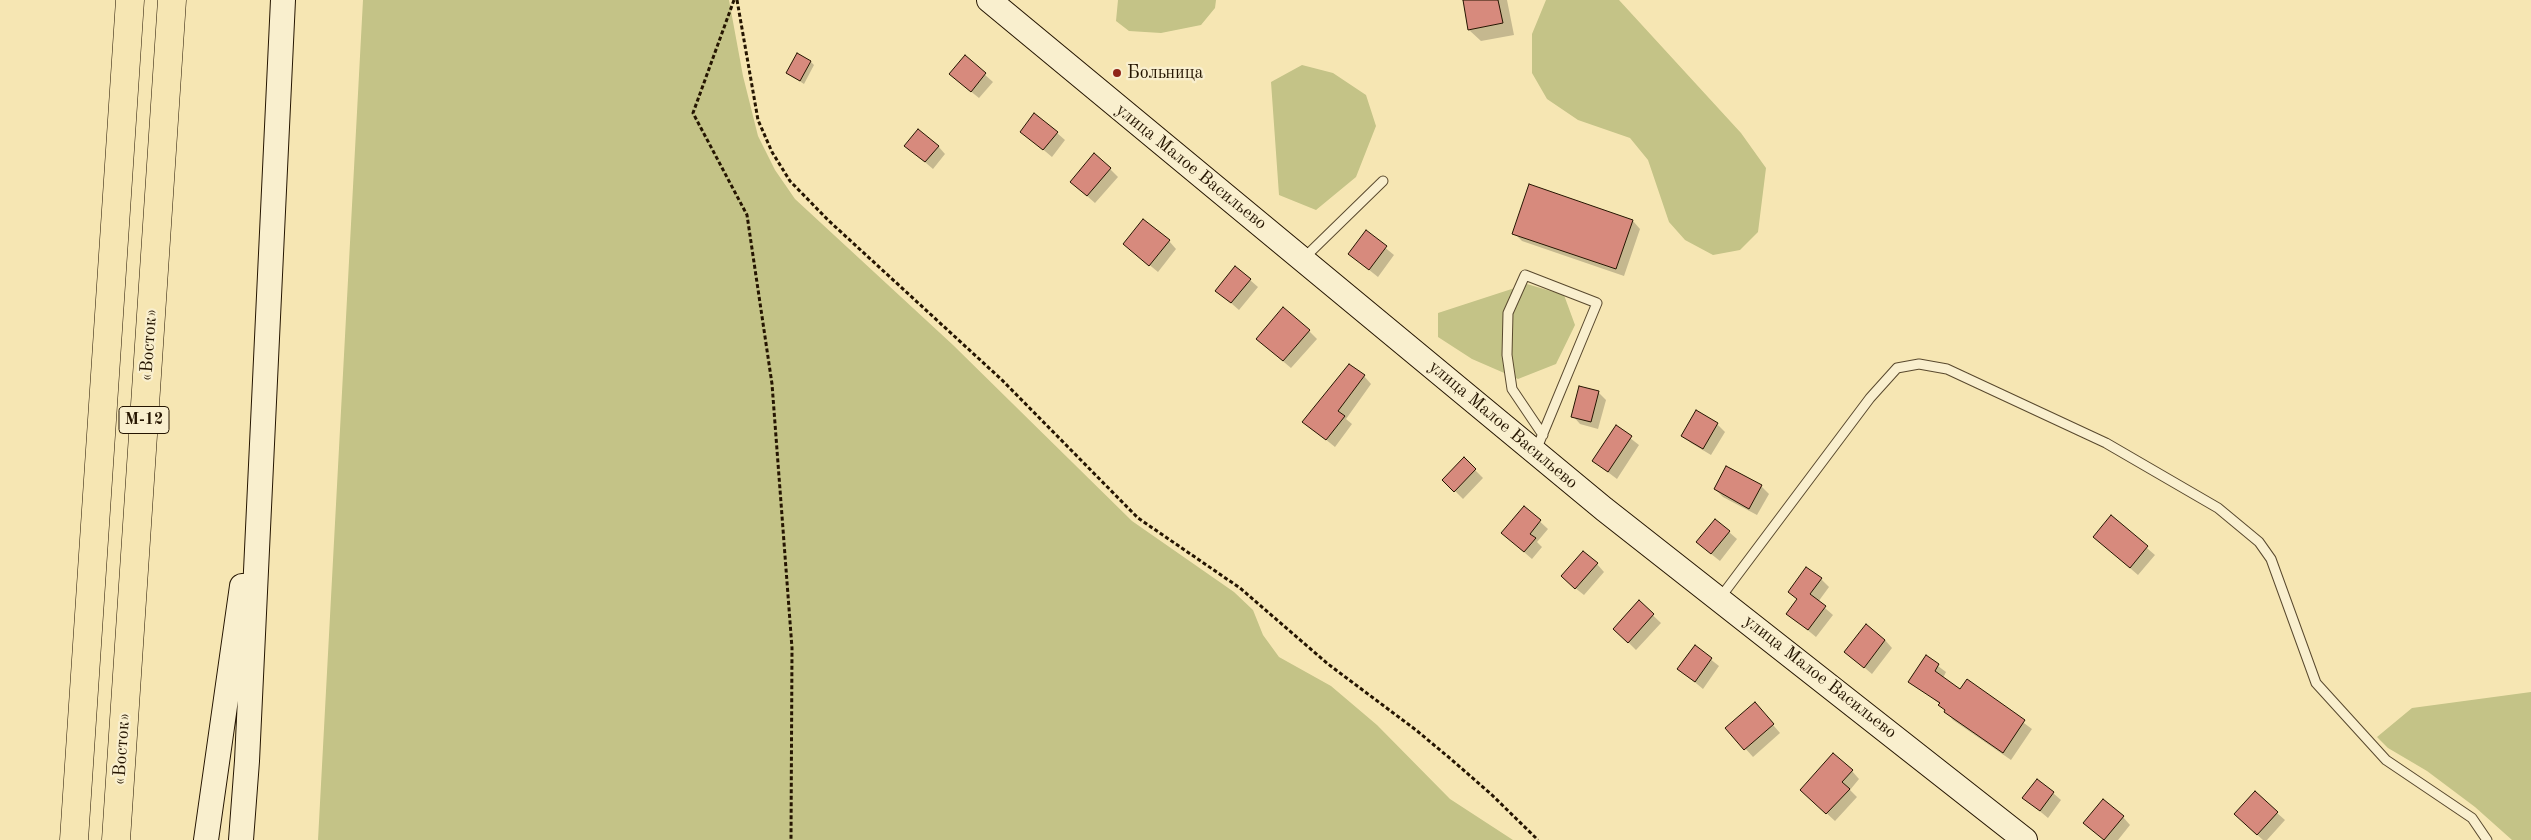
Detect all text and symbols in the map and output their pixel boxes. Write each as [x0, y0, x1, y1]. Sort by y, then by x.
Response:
place label: Больница [1127, 62, 1203, 84]
marker: Больница [1111, 67, 1123, 79]
street label: улица Малое Васильево [1111, 99, 1271, 235]
street label: «Восток» [136, 308, 162, 382]
street label: улица Малое Васильево [1424, 356, 1582, 494]
road number: М-12 [119, 406, 169, 434]
street label: улица Малое Васильево [1739, 610, 1901, 744]
street label: «Восток» [109, 712, 135, 786]

